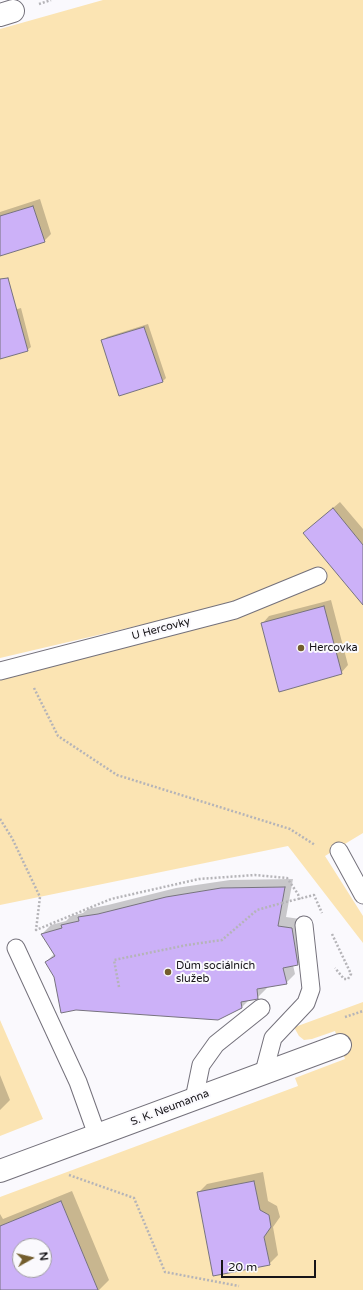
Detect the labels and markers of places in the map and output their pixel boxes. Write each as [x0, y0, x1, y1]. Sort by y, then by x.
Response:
place label: Hercovka [309, 641, 358, 655]
marker: Hercovka [296, 643, 306, 653]
place label: Dům sociálních služeb [176, 959, 255, 985]
marker: Dům sociálních služeb [163, 967, 173, 977]

